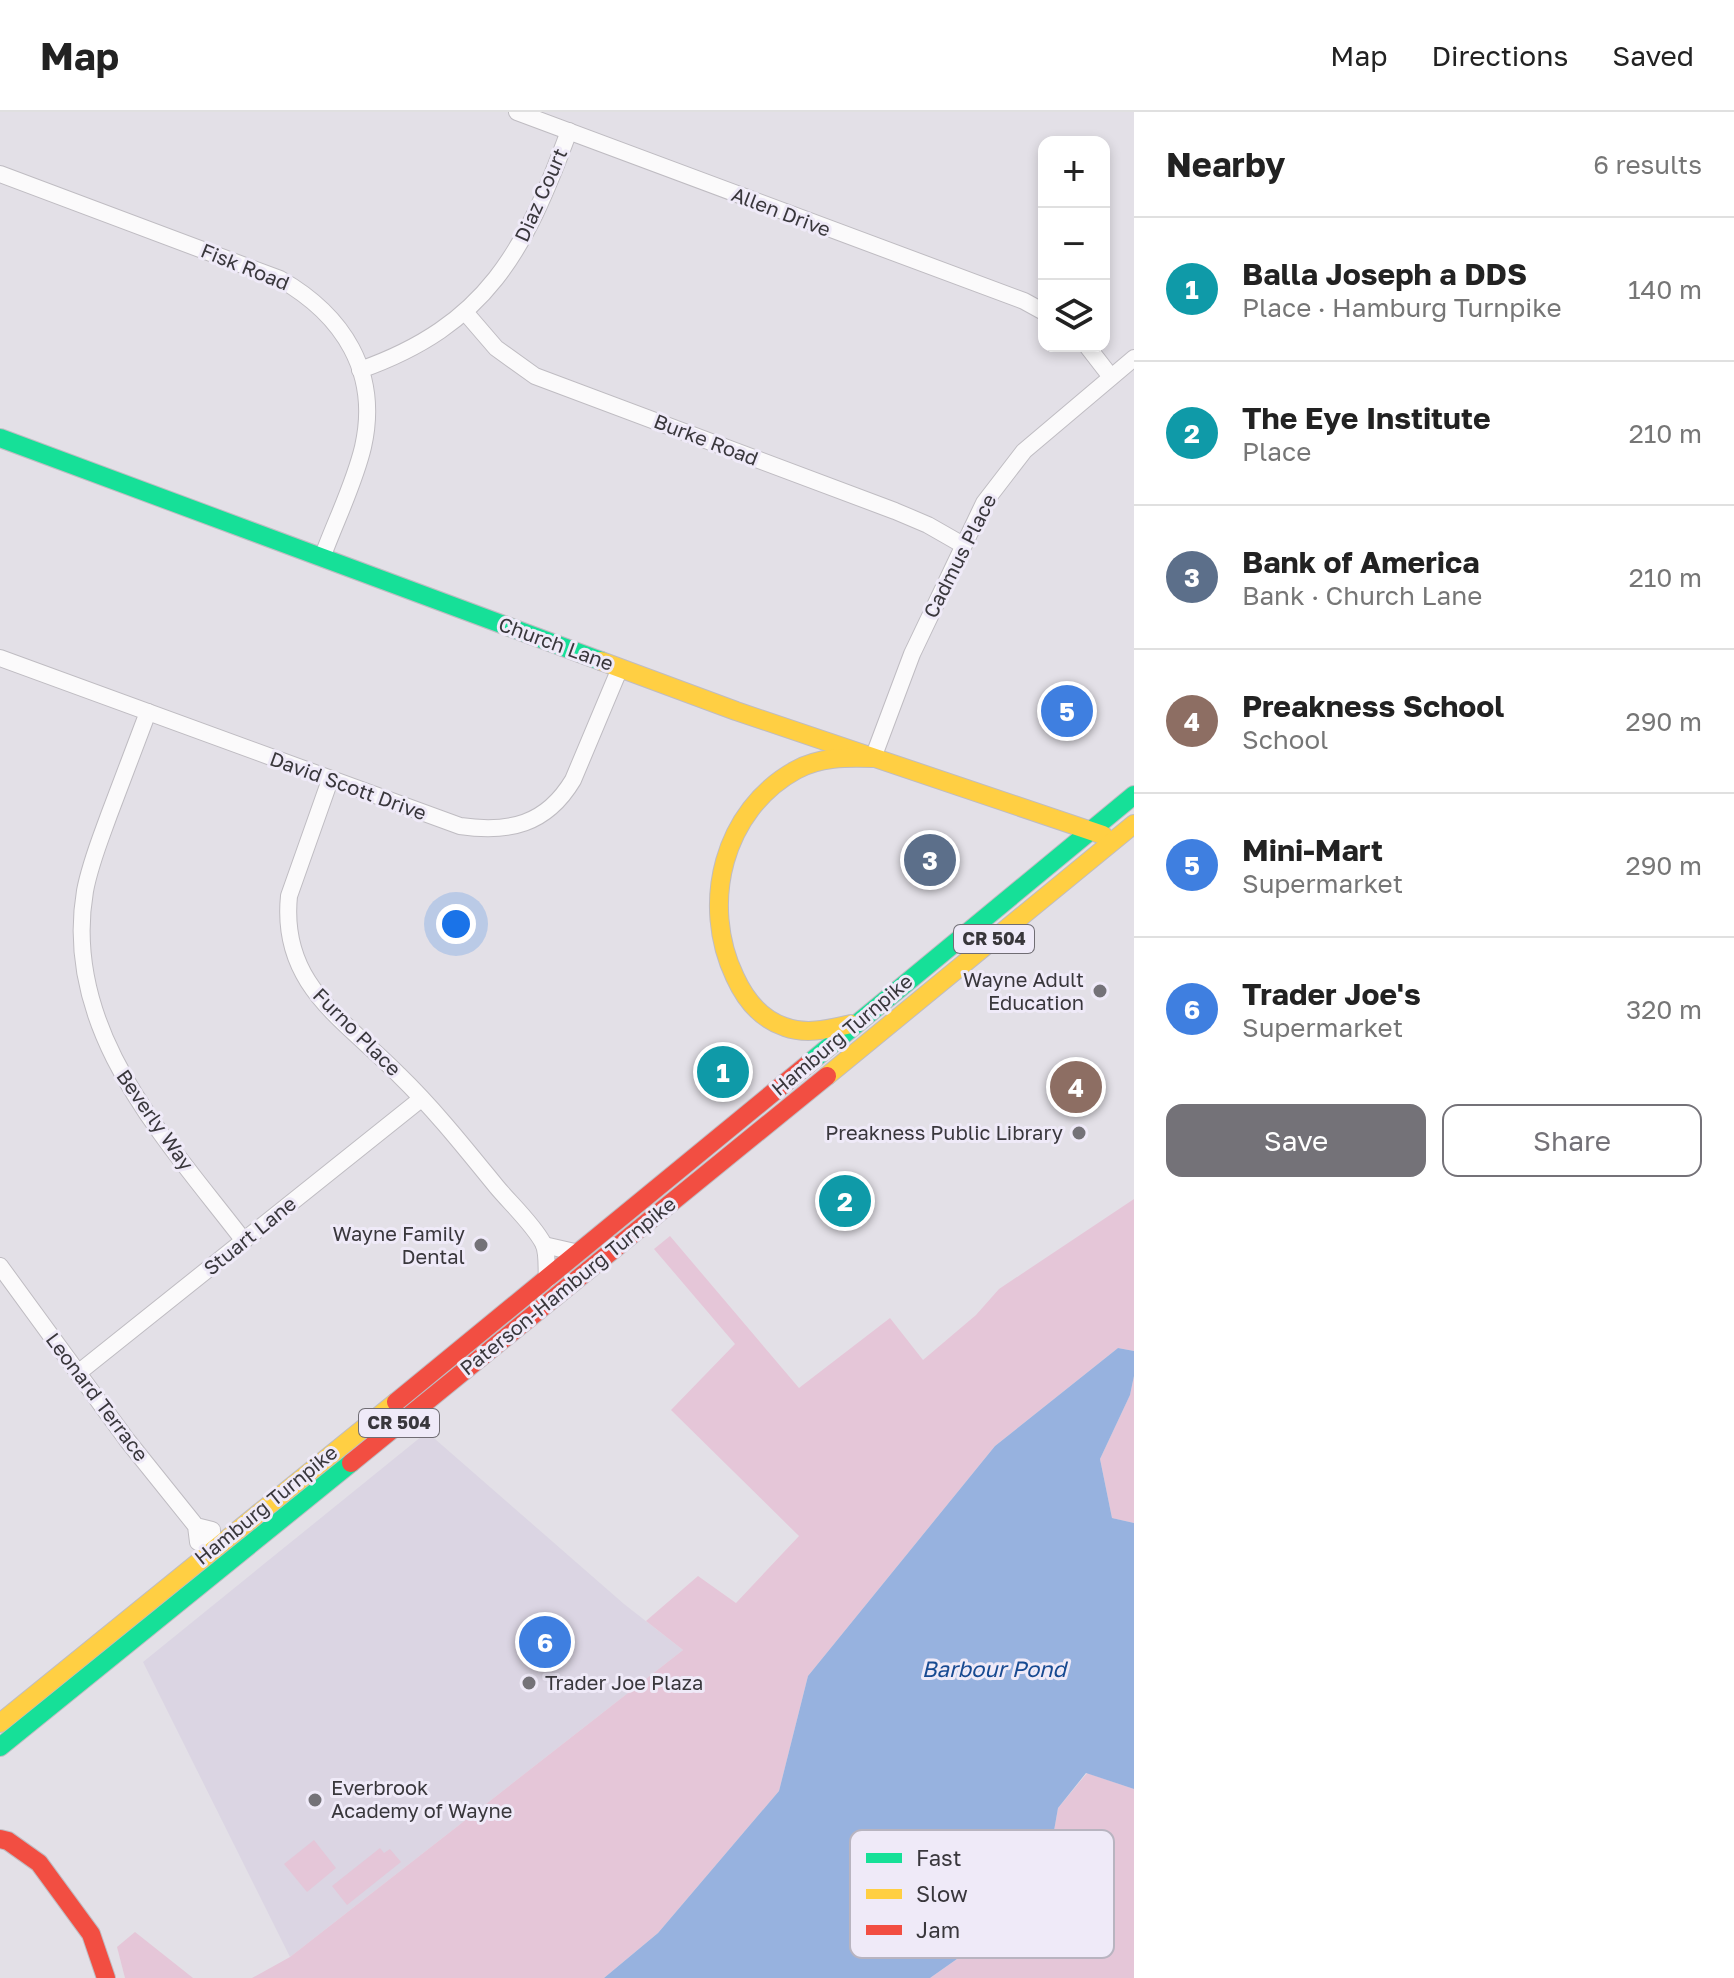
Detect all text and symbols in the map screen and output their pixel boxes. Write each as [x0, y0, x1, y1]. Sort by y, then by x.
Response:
text: Map [40, 33, 119, 78]
text: Map [1330, 39, 1387, 72]
text: Directions [1431, 39, 1568, 72]
text: Saved [1612, 39, 1694, 72]
map controls [1038, 136, 1110, 352]
button: + [1038, 136, 1110, 208]
street label: Diaz Court [509, 144, 571, 245]
text: Nearby [1166, 144, 1286, 184]
text: 6 results [1593, 149, 1702, 180]
street label: Allen Drive [728, 181, 834, 241]
button: − [1038, 208, 1110, 280]
street label: Fisk Road [198, 237, 293, 295]
text: Balla Joseph a DDS [1242, 256, 1527, 292]
text: 1 [1185, 274, 1199, 305]
text: 140 m [1628, 274, 1702, 305]
button: layers [1038, 280, 1110, 352]
text: Place · Hamburg Turnpike [1242, 292, 1562, 323]
text: The Eye Institute [1242, 400, 1491, 436]
street label: Burke Road [651, 408, 762, 470]
text: 2 [1184, 418, 1200, 449]
text: 210 m [1629, 418, 1702, 449]
text: Place [1242, 436, 1311, 467]
street label: Cadmus Place [918, 490, 1001, 622]
text: Bank of America [1242, 544, 1480, 580]
text: 3 [1184, 562, 1200, 593]
text: 210 m [1629, 562, 1702, 593]
text: Bank · Church Lane [1242, 580, 1482, 611]
street label: Church Lane [496, 611, 617, 675]
pin: 5 [1041, 681, 1093, 741]
text: Preakness School [1242, 688, 1504, 724]
text: 4 [1184, 706, 1200, 737]
text: 290 m [1626, 706, 1702, 737]
text: School [1242, 724, 1328, 755]
street label: David Scott Drive [267, 746, 430, 825]
pin: 3 [904, 830, 956, 890]
text: Mini-Mart [1242, 832, 1383, 868]
text: 5 [1184, 850, 1200, 881]
text: 290 m [1626, 850, 1702, 881]
text: Supermarket [1242, 868, 1403, 899]
your location [436, 904, 476, 944]
road number: CR 504 [954, 925, 1034, 953]
place label: Wayne Adult Education [963, 967, 1084, 1014]
street label: Hamburg Turnpike [766, 968, 917, 1100]
text: Trader Joe's [1242, 976, 1421, 1012]
street label: Furno Place [309, 982, 407, 1080]
marker: Wayne Adult Education [1091, 982, 1109, 1000]
text: 6 [1184, 994, 1200, 1025]
text: 320 m [1626, 994, 1702, 1025]
text: Supermarket [1242, 1012, 1403, 1043]
pin: 1 [697, 1042, 749, 1102]
pin: 4 [1050, 1057, 1102, 1117]
street label: Beverly Way [112, 1064, 199, 1174]
button: Save [1166, 1104, 1426, 1177]
button: Share [1442, 1104, 1702, 1177]
place label: Preakness Public Library [825, 1120, 1063, 1144]
marker: Preakness Public Library [1070, 1124, 1088, 1142]
pin: 2 [819, 1171, 871, 1231]
street label: Stuart Lane [198, 1191, 300, 1280]
street label: Paterson-Hamburg Turnpike [455, 1191, 680, 1380]
place label: Wayne Family Dental [333, 1221, 465, 1268]
marker: Wayne Family Dental [472, 1236, 490, 1254]
street label: Leonard Terrace [42, 1327, 154, 1465]
road number: CR 504 [359, 1409, 439, 1437]
street label: Hamburg Turnpike [189, 1439, 341, 1569]
pin: 6 [519, 1612, 571, 1672]
water label: Barbour Pond [922, 1655, 1069, 1682]
place label: Trader Joe Plaza [545, 1670, 703, 1694]
marker: Trader Joe Plaza [520, 1674, 538, 1692]
place label: Everbrook Academy of Wayne [331, 1775, 512, 1822]
marker: Everbrook Academy of Wayne [306, 1791, 324, 1809]
legend [850, 1830, 1114, 1958]
text: Fast [916, 1844, 962, 1871]
text: Slow [916, 1880, 968, 1907]
text: Jam [916, 1916, 960, 1943]

